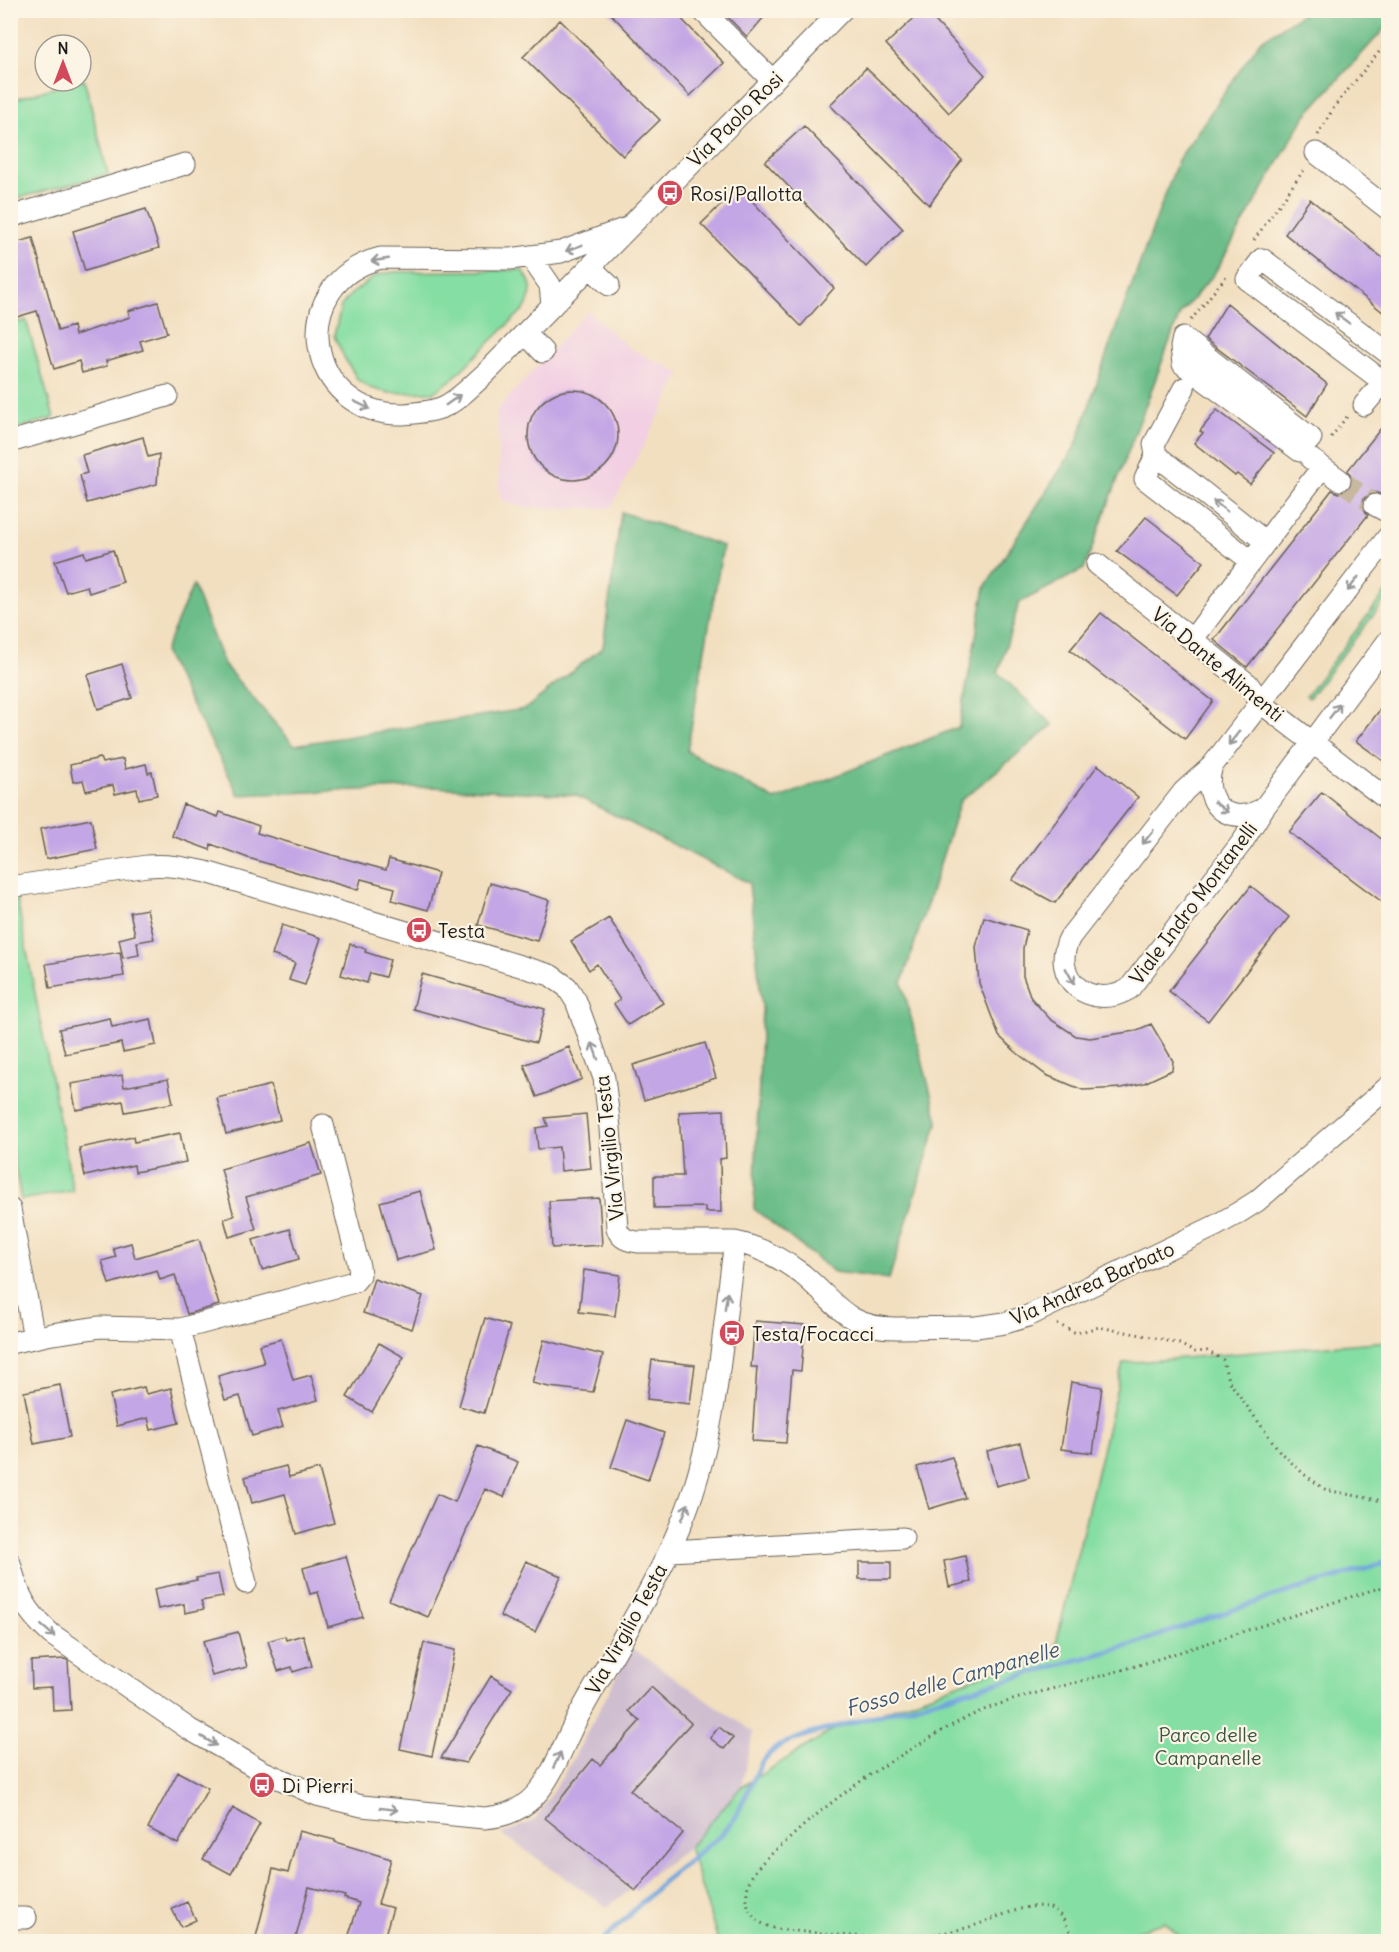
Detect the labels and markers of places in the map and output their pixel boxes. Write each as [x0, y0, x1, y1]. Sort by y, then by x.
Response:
bus stop icon: Rosi/Pallotta [655, 178, 685, 208]
place label: Rosi/Pallotta [690, 181, 803, 206]
bus stop icon: Testa [404, 915, 434, 945]
place label: Testa [438, 918, 485, 943]
bus stop icon: Testa/Focacci [717, 1318, 747, 1348]
place label: Testa/Focacci [752, 1321, 874, 1346]
bus stop icon: Di Pierri [247, 1770, 277, 1800]
place label: Di Pierri [282, 1773, 354, 1798]

